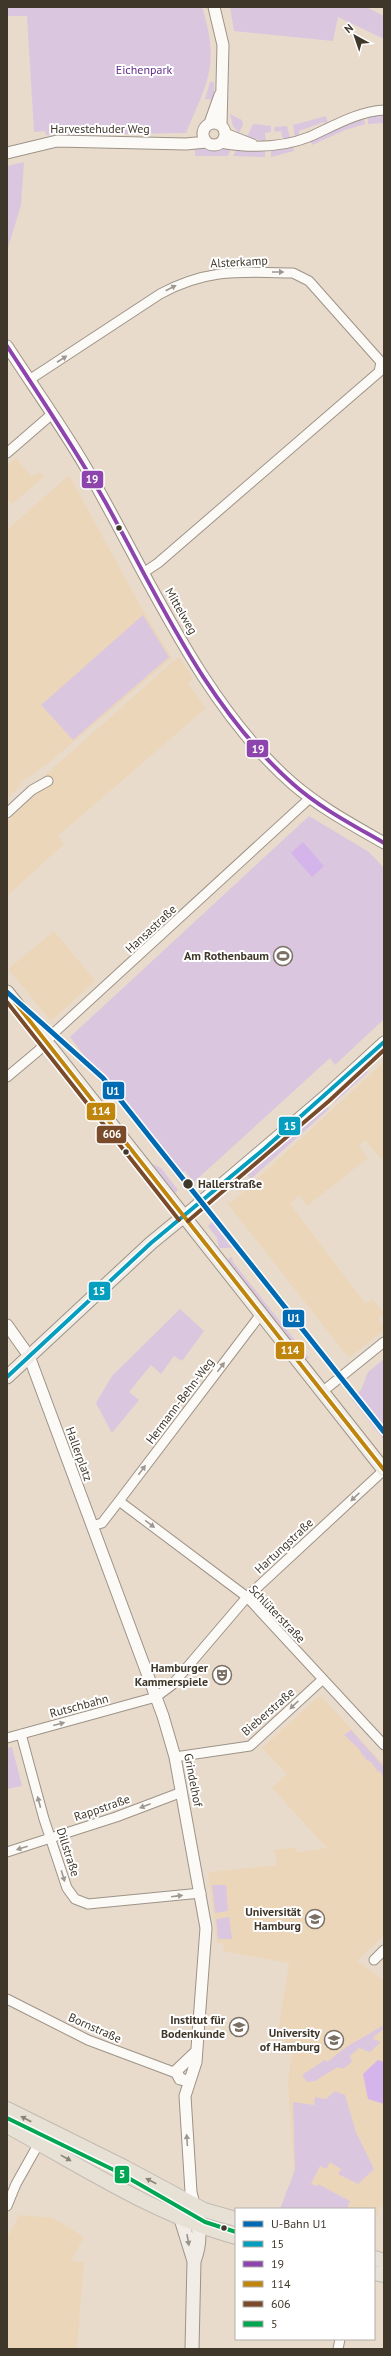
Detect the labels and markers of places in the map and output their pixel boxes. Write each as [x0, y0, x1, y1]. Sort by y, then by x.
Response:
unlabelled marker [114, 523, 124, 533]
sports icon: Am Rothenbaum [272, 945, 294, 967]
place label: Am Rothenbaum [184, 948, 269, 963]
unlabelled marker [121, 1147, 131, 1157]
place label: Hallerstraße [198, 1176, 262, 1191]
marker: Hallerstraße [181, 1177, 195, 1191]
place label: Hamburger Kammerspiele [135, 1660, 209, 1689]
theatre icon: Hamburger Kammerspiele [211, 1664, 233, 1686]
place label: Universität Hamburg [245, 1904, 302, 1933]
school or university icon: Universität Hamburg [304, 1908, 326, 1930]
place label: Institut für Bodenkunde [161, 2012, 226, 2041]
school or university icon: Institut für Bodenkunde [228, 2016, 250, 2038]
place label: University of Hamburg [260, 2025, 320, 2054]
school or university icon: University of Hamburg [323, 2029, 345, 2051]
unlabelled marker [219, 2223, 229, 2233]

